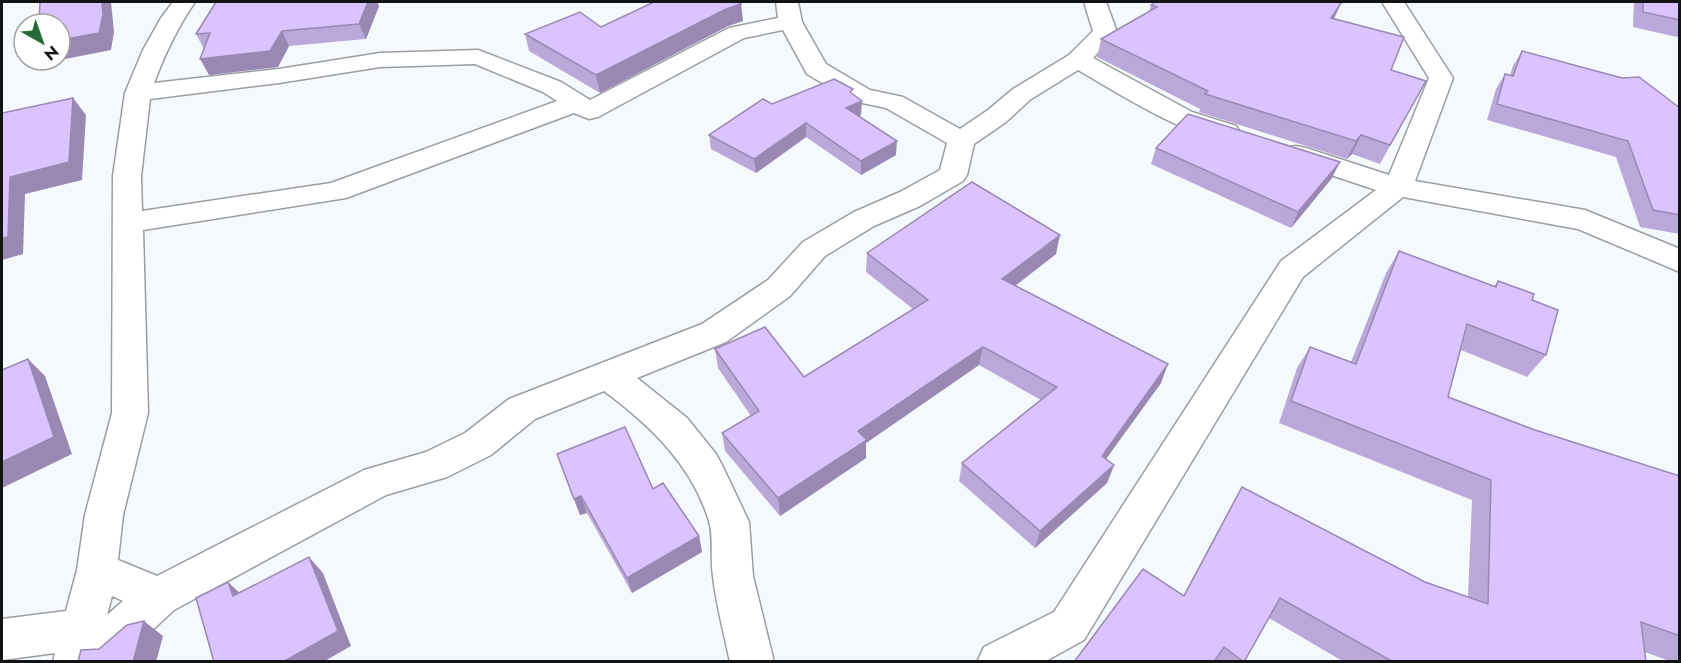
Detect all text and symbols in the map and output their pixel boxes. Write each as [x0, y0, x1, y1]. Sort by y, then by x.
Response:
north arrow [12, 12, 72, 72]
text: N [39, 40, 64, 66]

